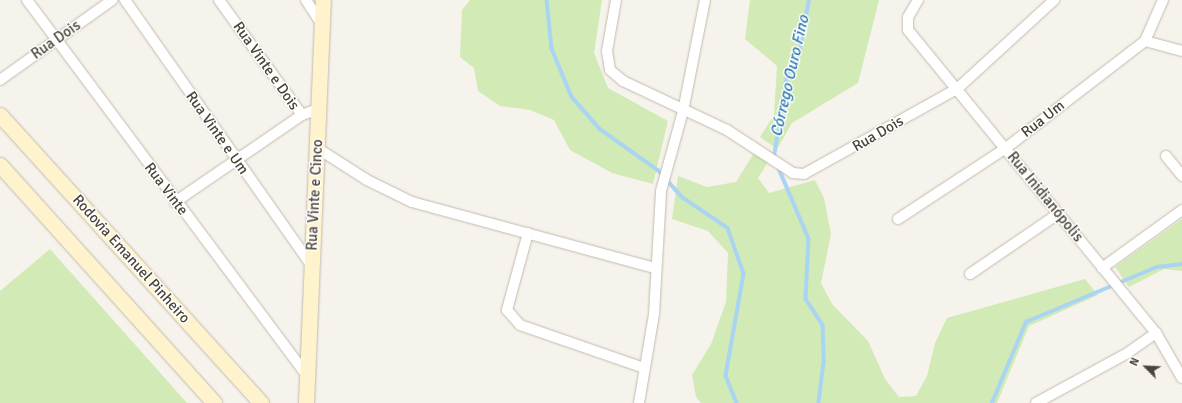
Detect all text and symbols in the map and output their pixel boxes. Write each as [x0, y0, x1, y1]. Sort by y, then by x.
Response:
water label: Córrego Ouro Fino [767, 13, 813, 139]
street label: Rua Dois [28, 17, 84, 63]
street label: Rua Vinte e Dois [229, 18, 303, 114]
street label: Rua Vinte e Um [182, 88, 252, 178]
street label: Rua Um [1018, 97, 1068, 141]
street label: Rua Dois [849, 112, 907, 156]
street label: Rua Vinte e Cinco [303, 139, 327, 251]
street label: Rua Inidianópolis [1003, 148, 1087, 246]
street label: Rua Vinte [140, 159, 192, 219]
street label: Rodovia Emanuel Pinheiro [68, 191, 194, 327]
north arrow [1126, 347, 1166, 387]
text: N [1127, 356, 1142, 368]

